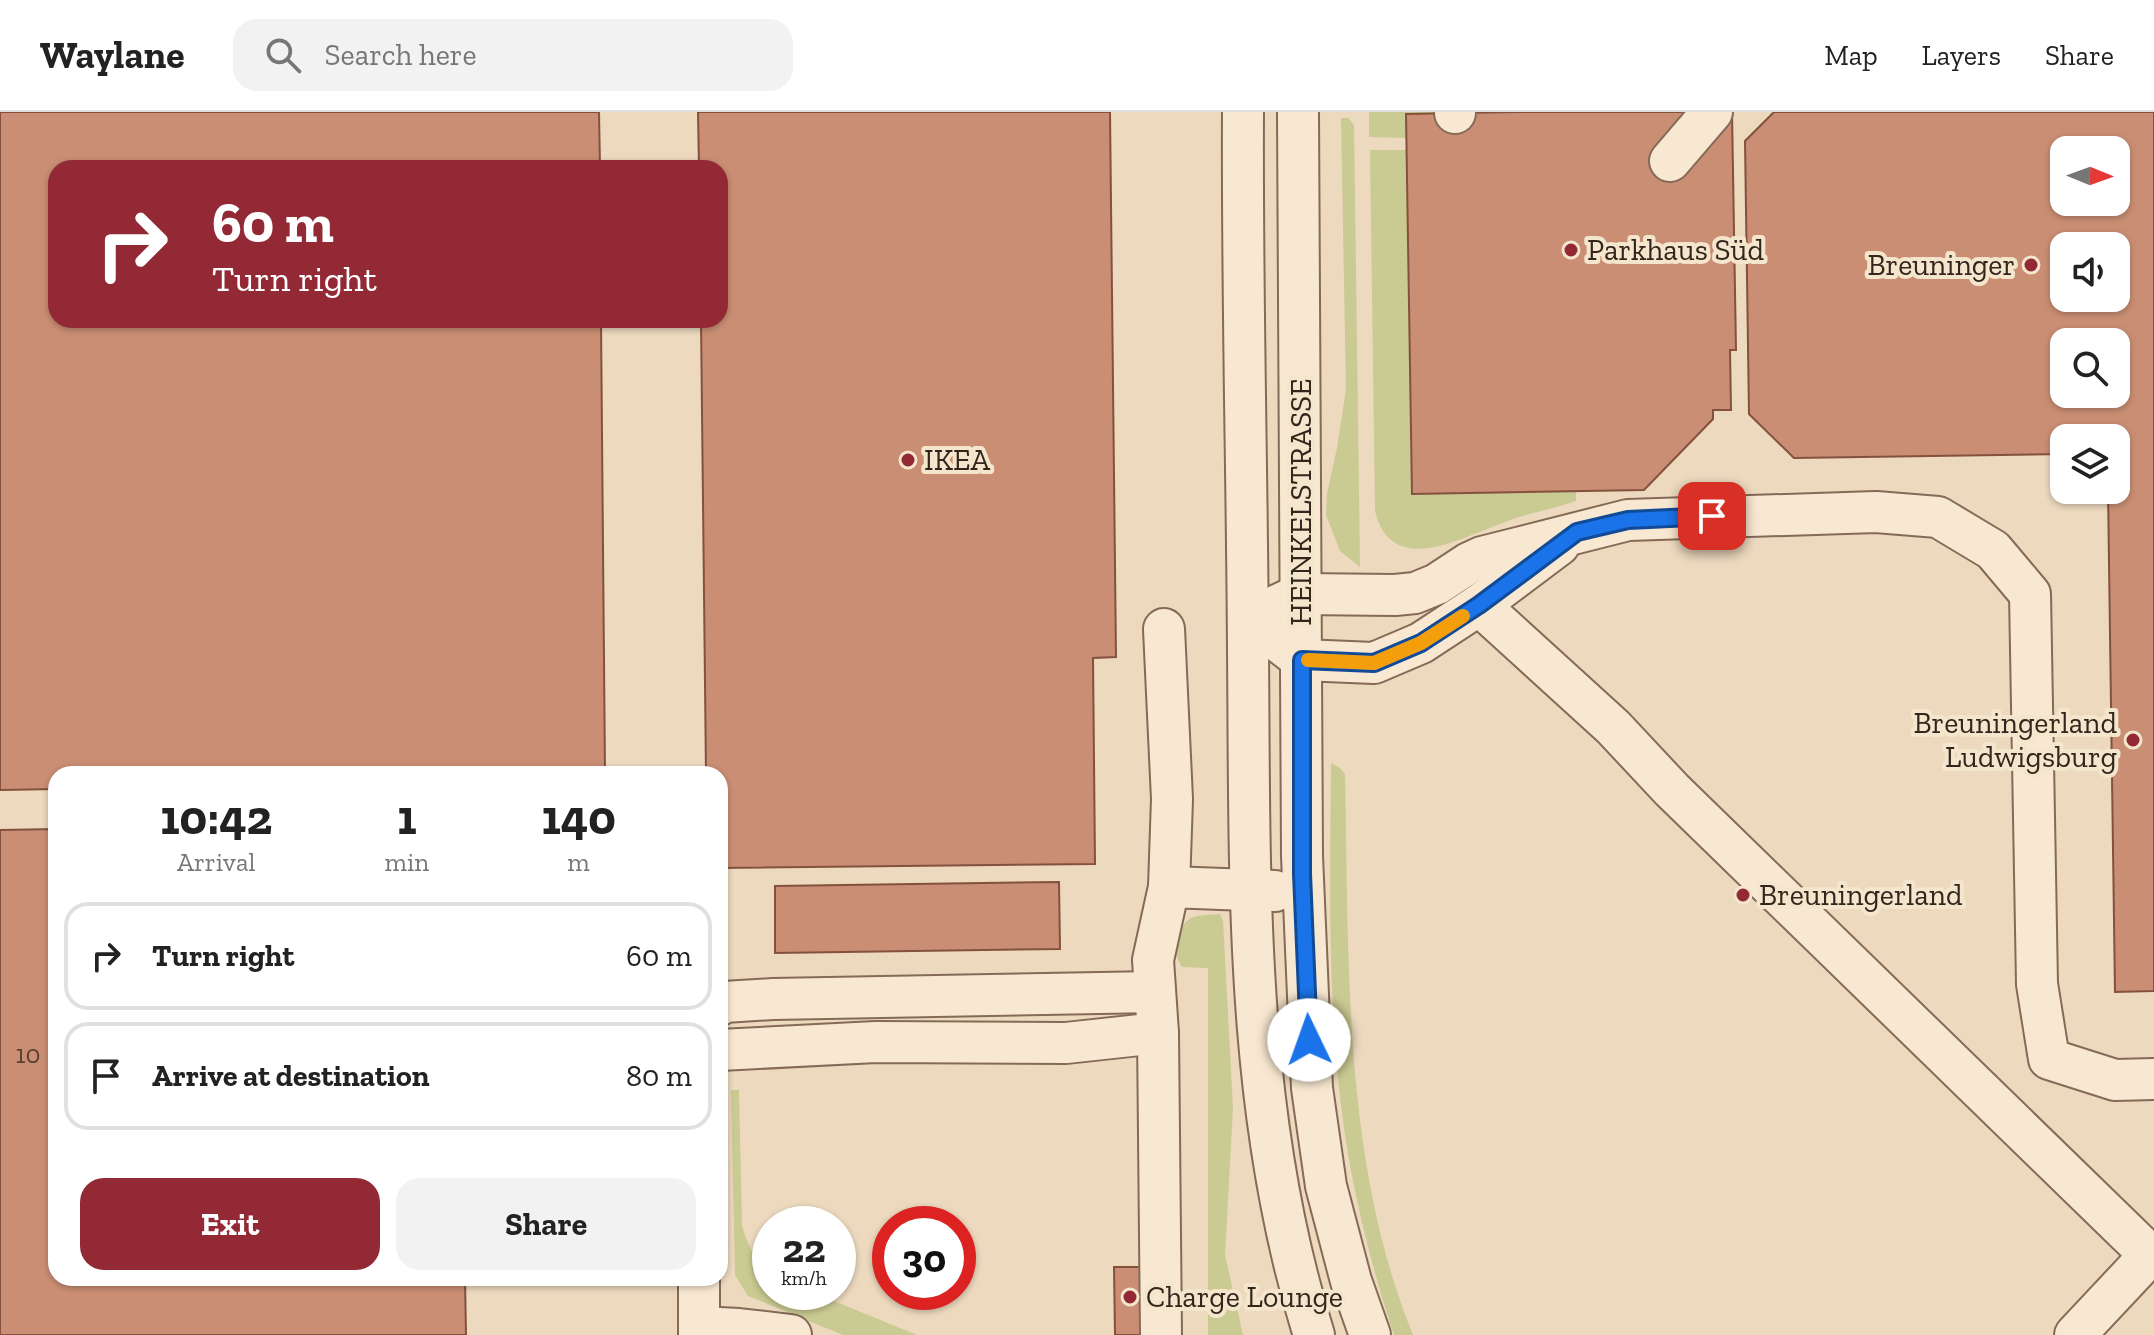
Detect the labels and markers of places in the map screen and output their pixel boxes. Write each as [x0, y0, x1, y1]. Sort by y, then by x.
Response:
place label: Parkhaus Süd [1587, 232, 1764, 268]
marker: Parkhaus Süd [1562, 241, 1580, 259]
place label: Breuninger [1867, 247, 2015, 283]
marker: Breuninger [2022, 256, 2040, 274]
place label: IKEA [924, 442, 991, 478]
marker: IKEA [899, 451, 917, 469]
pin [1678, 482, 1746, 550]
place label: Breuningerland Ludwigsburg [1914, 705, 2118, 775]
marker: Breuningerland Ludwigsburg [2124, 731, 2142, 749]
place label: Breuningerland [1759, 877, 1963, 913]
marker: Breuningerland [1734, 886, 1752, 904]
place label: Charge Lounge [1146, 1279, 1343, 1315]
marker: Charge Lounge [1121, 1288, 1139, 1306]

